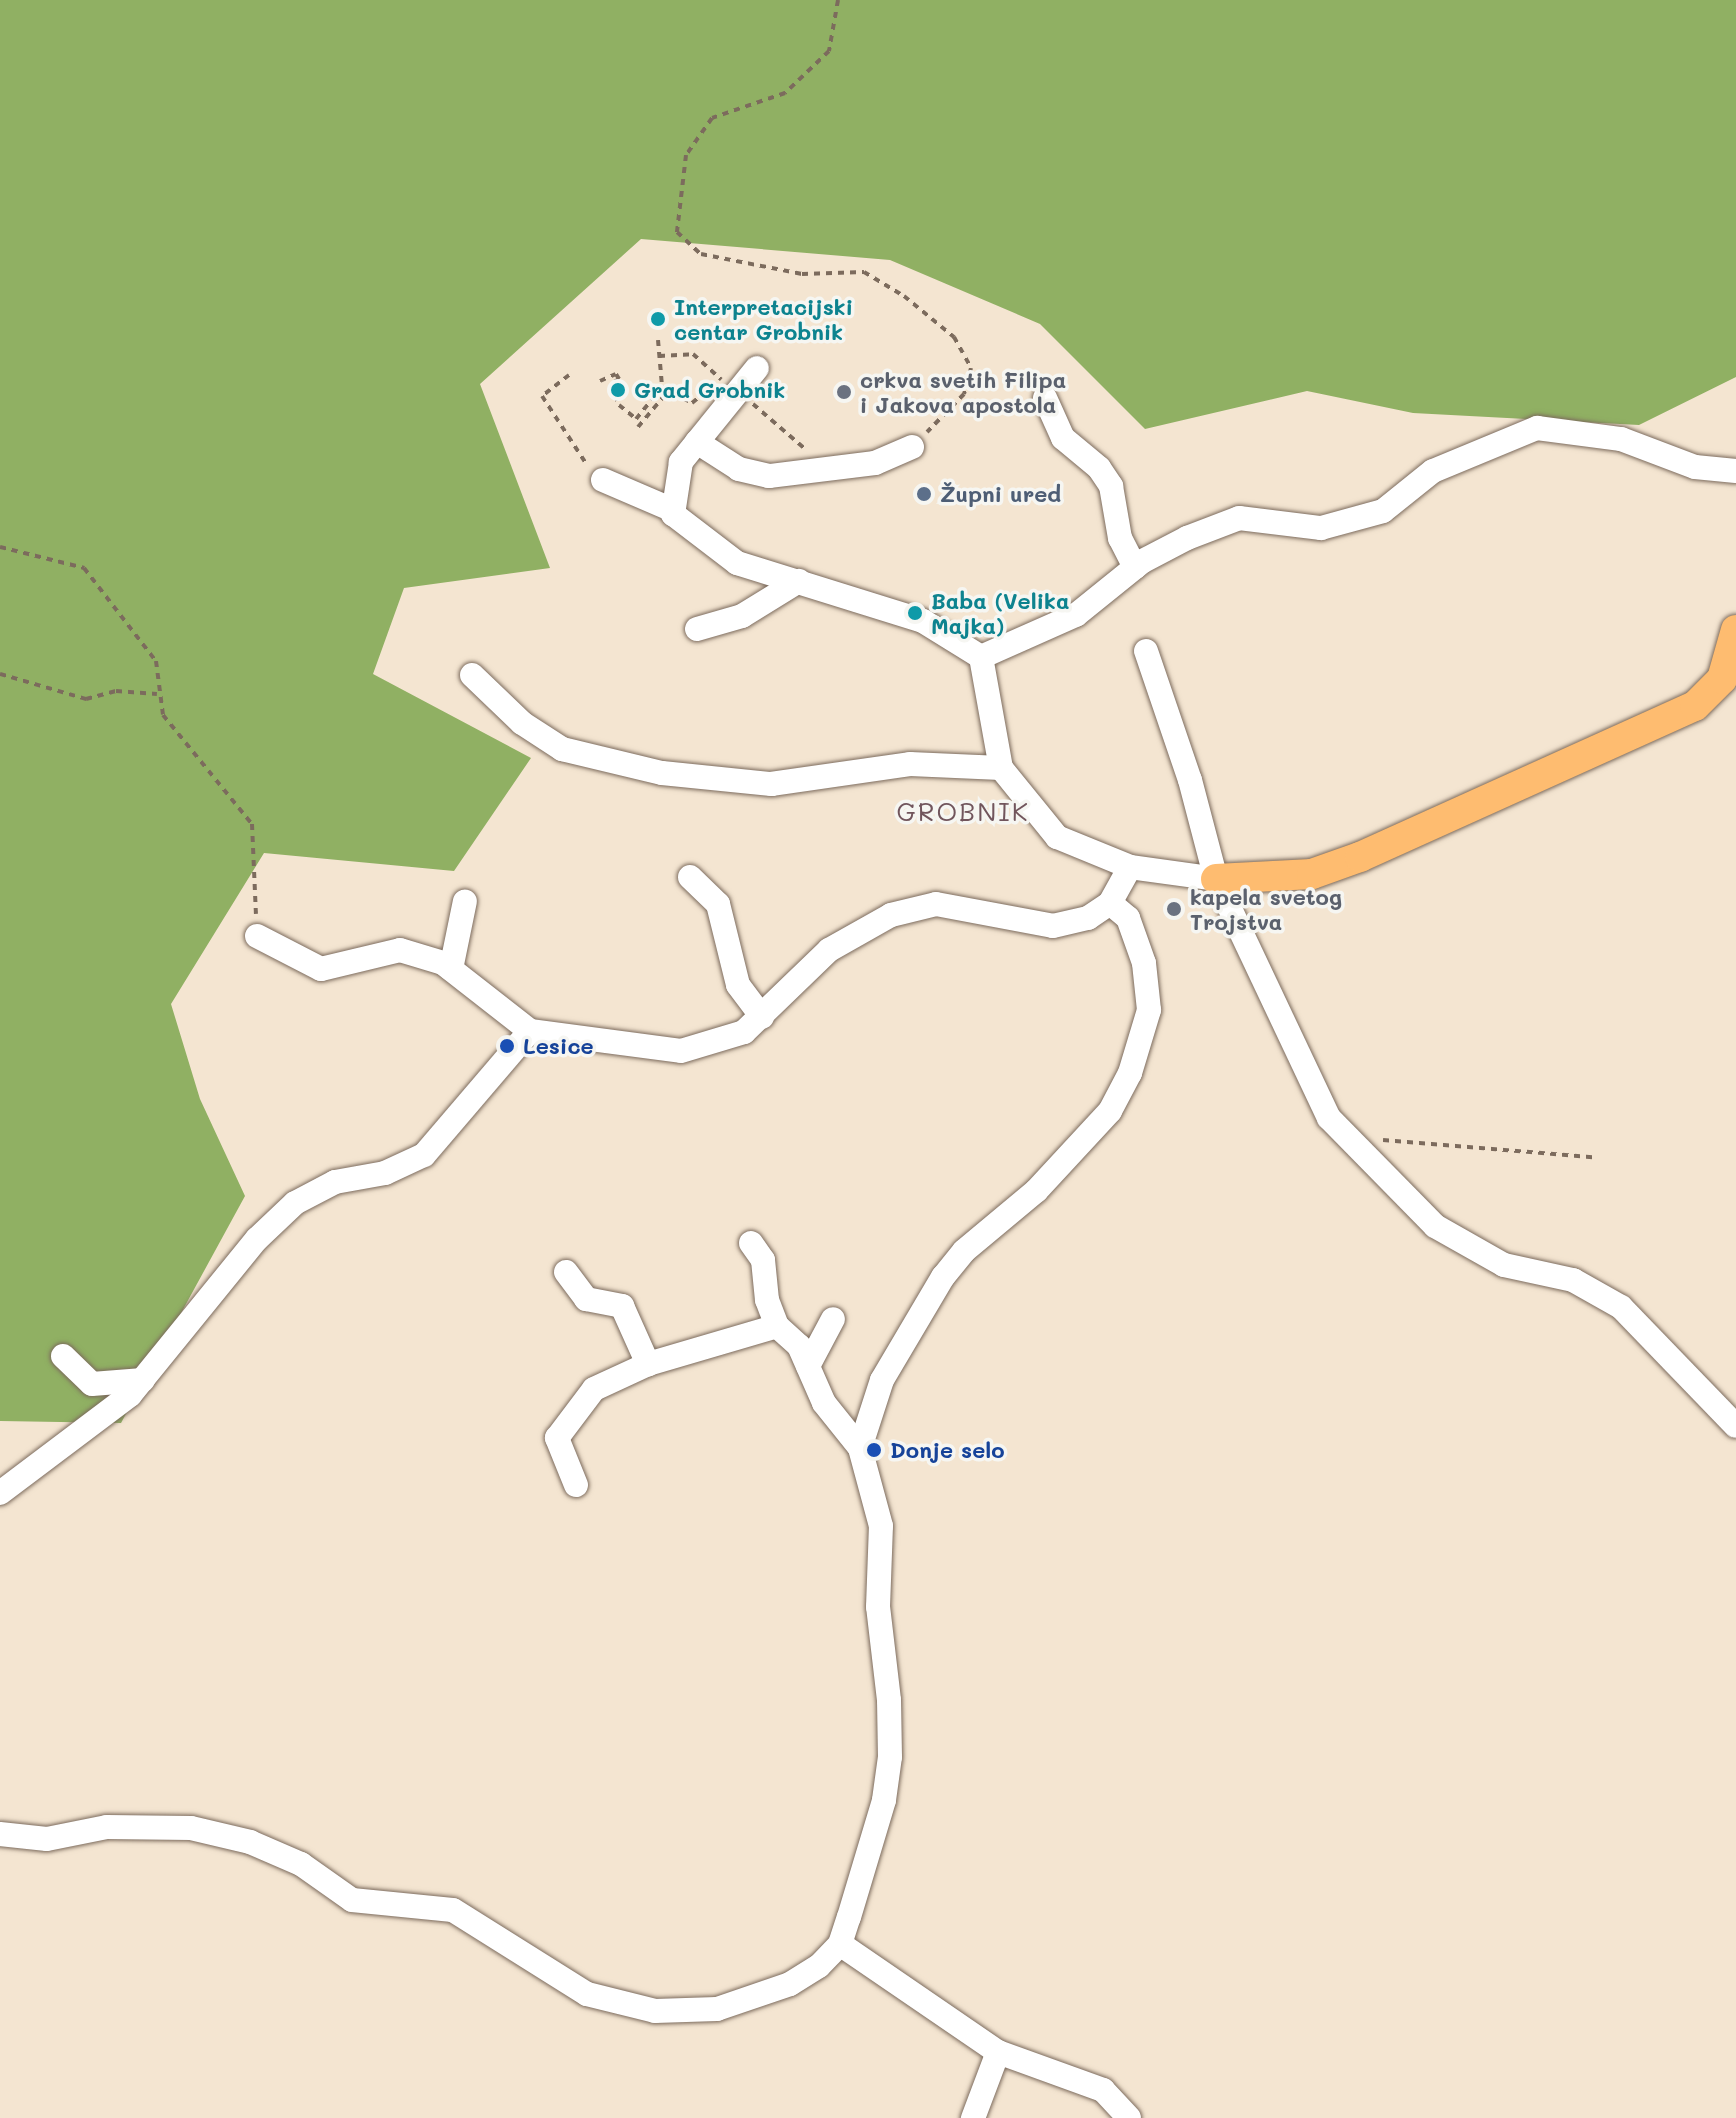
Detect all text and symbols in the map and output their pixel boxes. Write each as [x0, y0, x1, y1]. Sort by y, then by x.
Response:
place label: Interpretacijski centar Grobnik [674, 293, 853, 344]
marker: Interpretacijski centar Grobnik [649, 310, 667, 328]
place label: crkva svetih Filipa i Jakova apostola [860, 366, 1066, 418]
place label: Grad Grobnik [634, 377, 785, 403]
marker: Grad Grobnik [609, 381, 627, 399]
marker: crkva svetih Filipa i Jakova apostola [835, 383, 853, 401]
place label: Župni ured [940, 481, 1061, 507]
marker: Župni ured [915, 485, 933, 503]
place label: Baba (Velika Majka) [931, 587, 1069, 638]
marker: Baba (Velika Majka) [906, 604, 924, 622]
district label: GROBNIK [896, 796, 1030, 828]
place label: kapela svetog Trojstva [1190, 883, 1342, 934]
marker: kapela svetog Trojstva [1165, 900, 1183, 918]
place label: Lesice [523, 1033, 594, 1059]
marker: Lesice [498, 1037, 516, 1055]
place label: Donje selo [890, 1437, 1005, 1463]
marker: Donje selo [865, 1441, 883, 1459]

